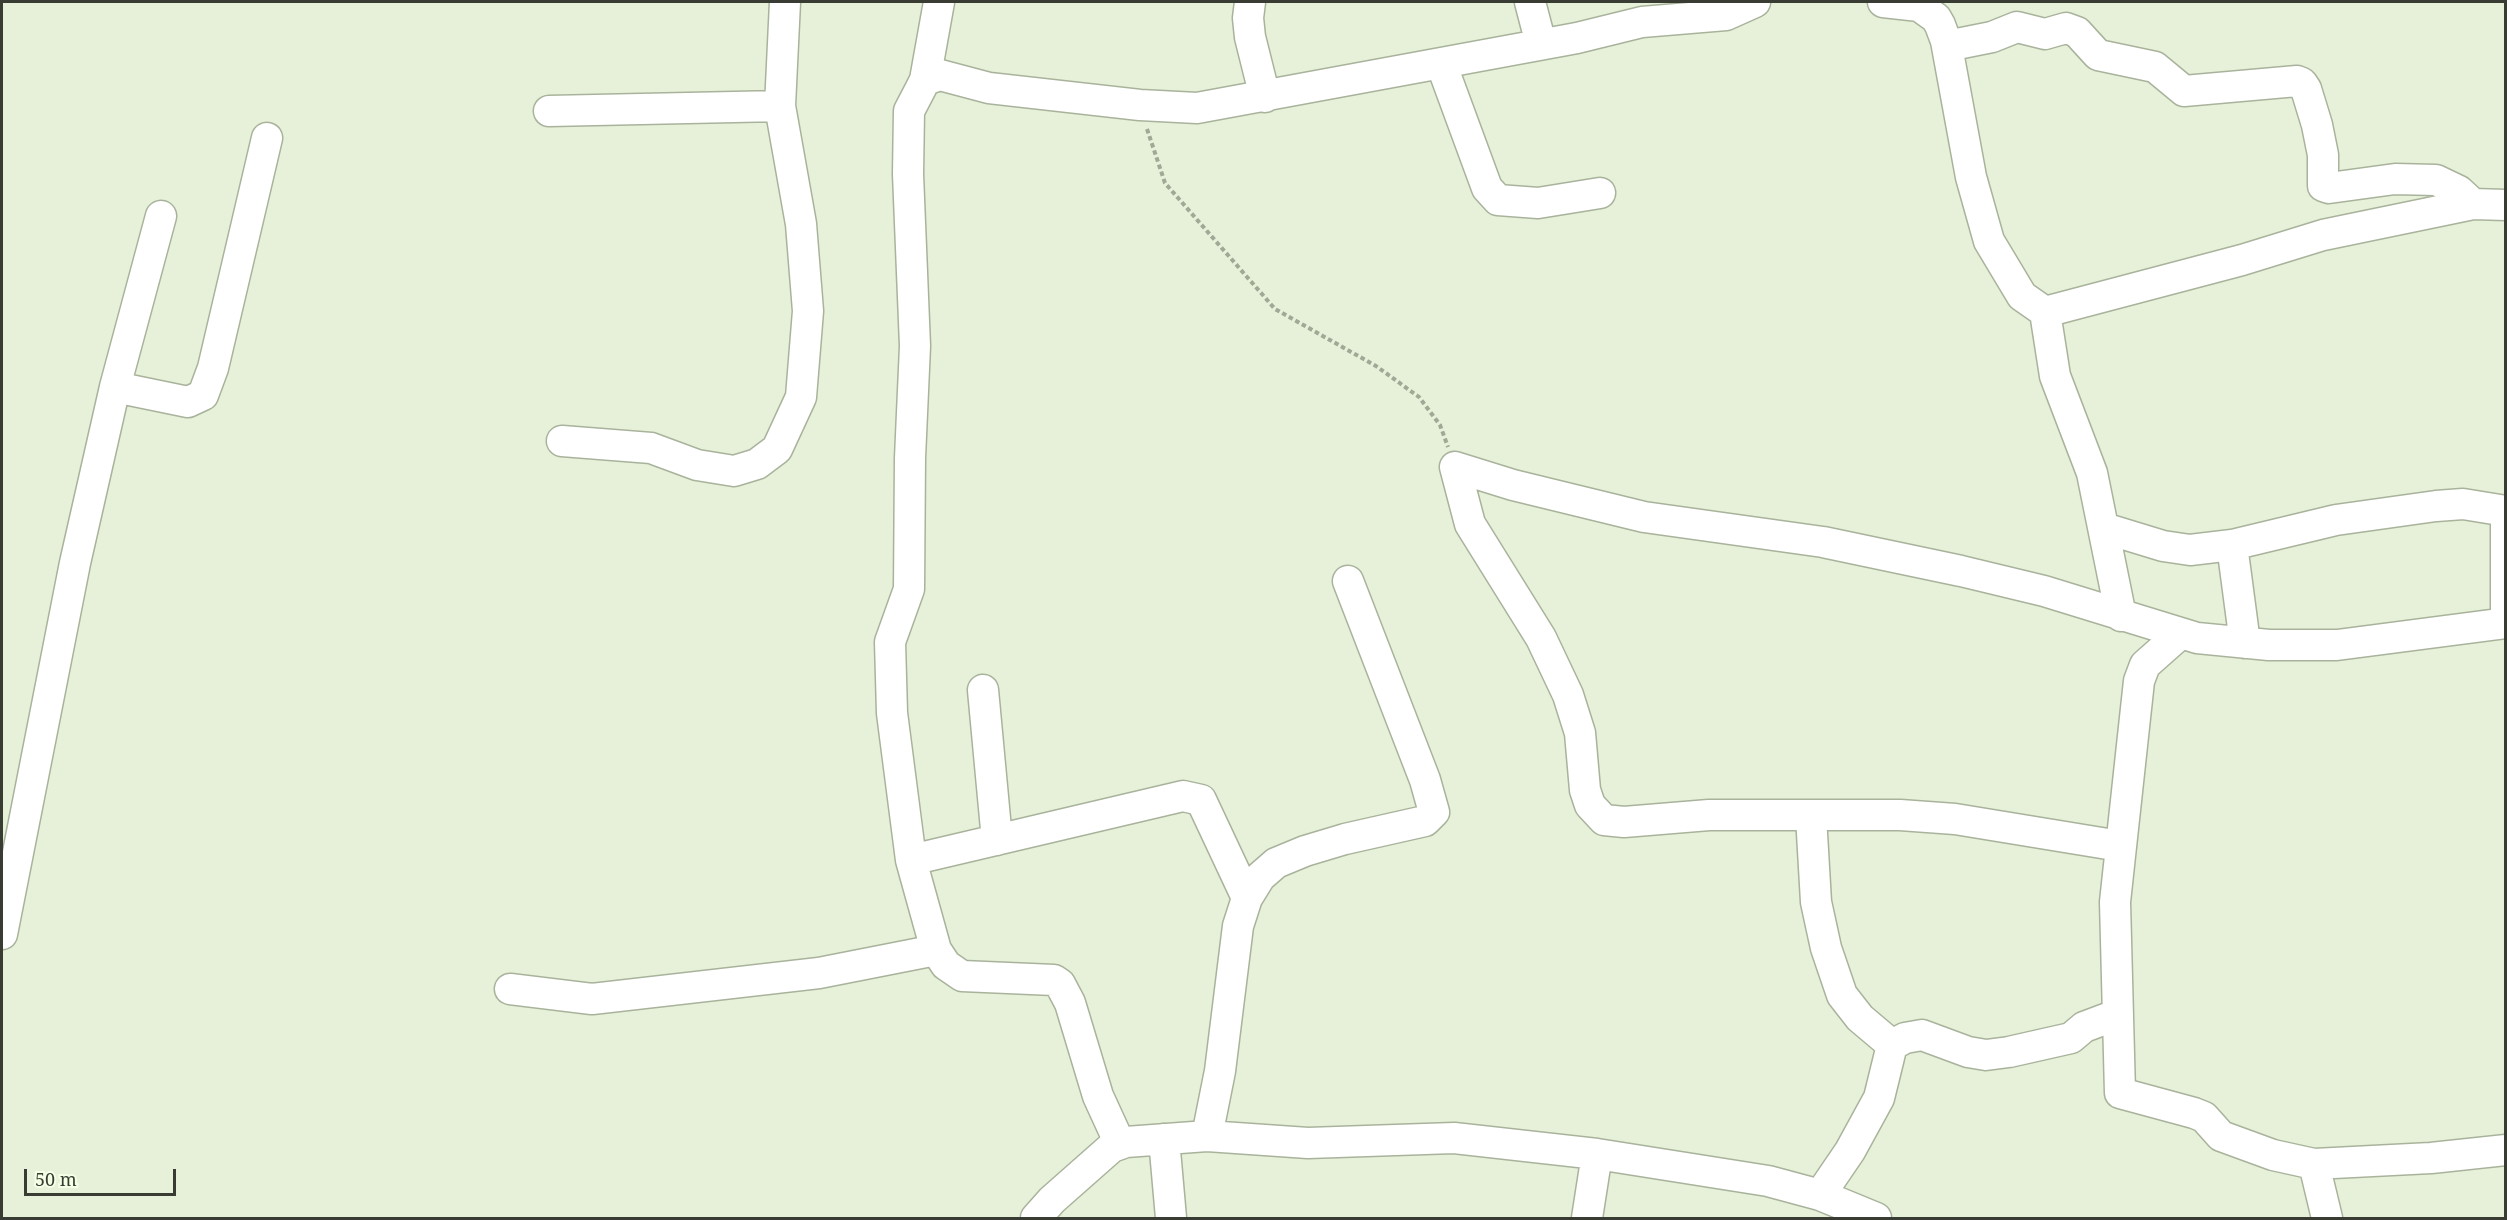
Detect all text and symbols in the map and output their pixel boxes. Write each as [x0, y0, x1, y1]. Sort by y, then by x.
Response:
scale bar [27, 1157, 178, 1195]
text: 50 m [35, 1167, 77, 1191]

